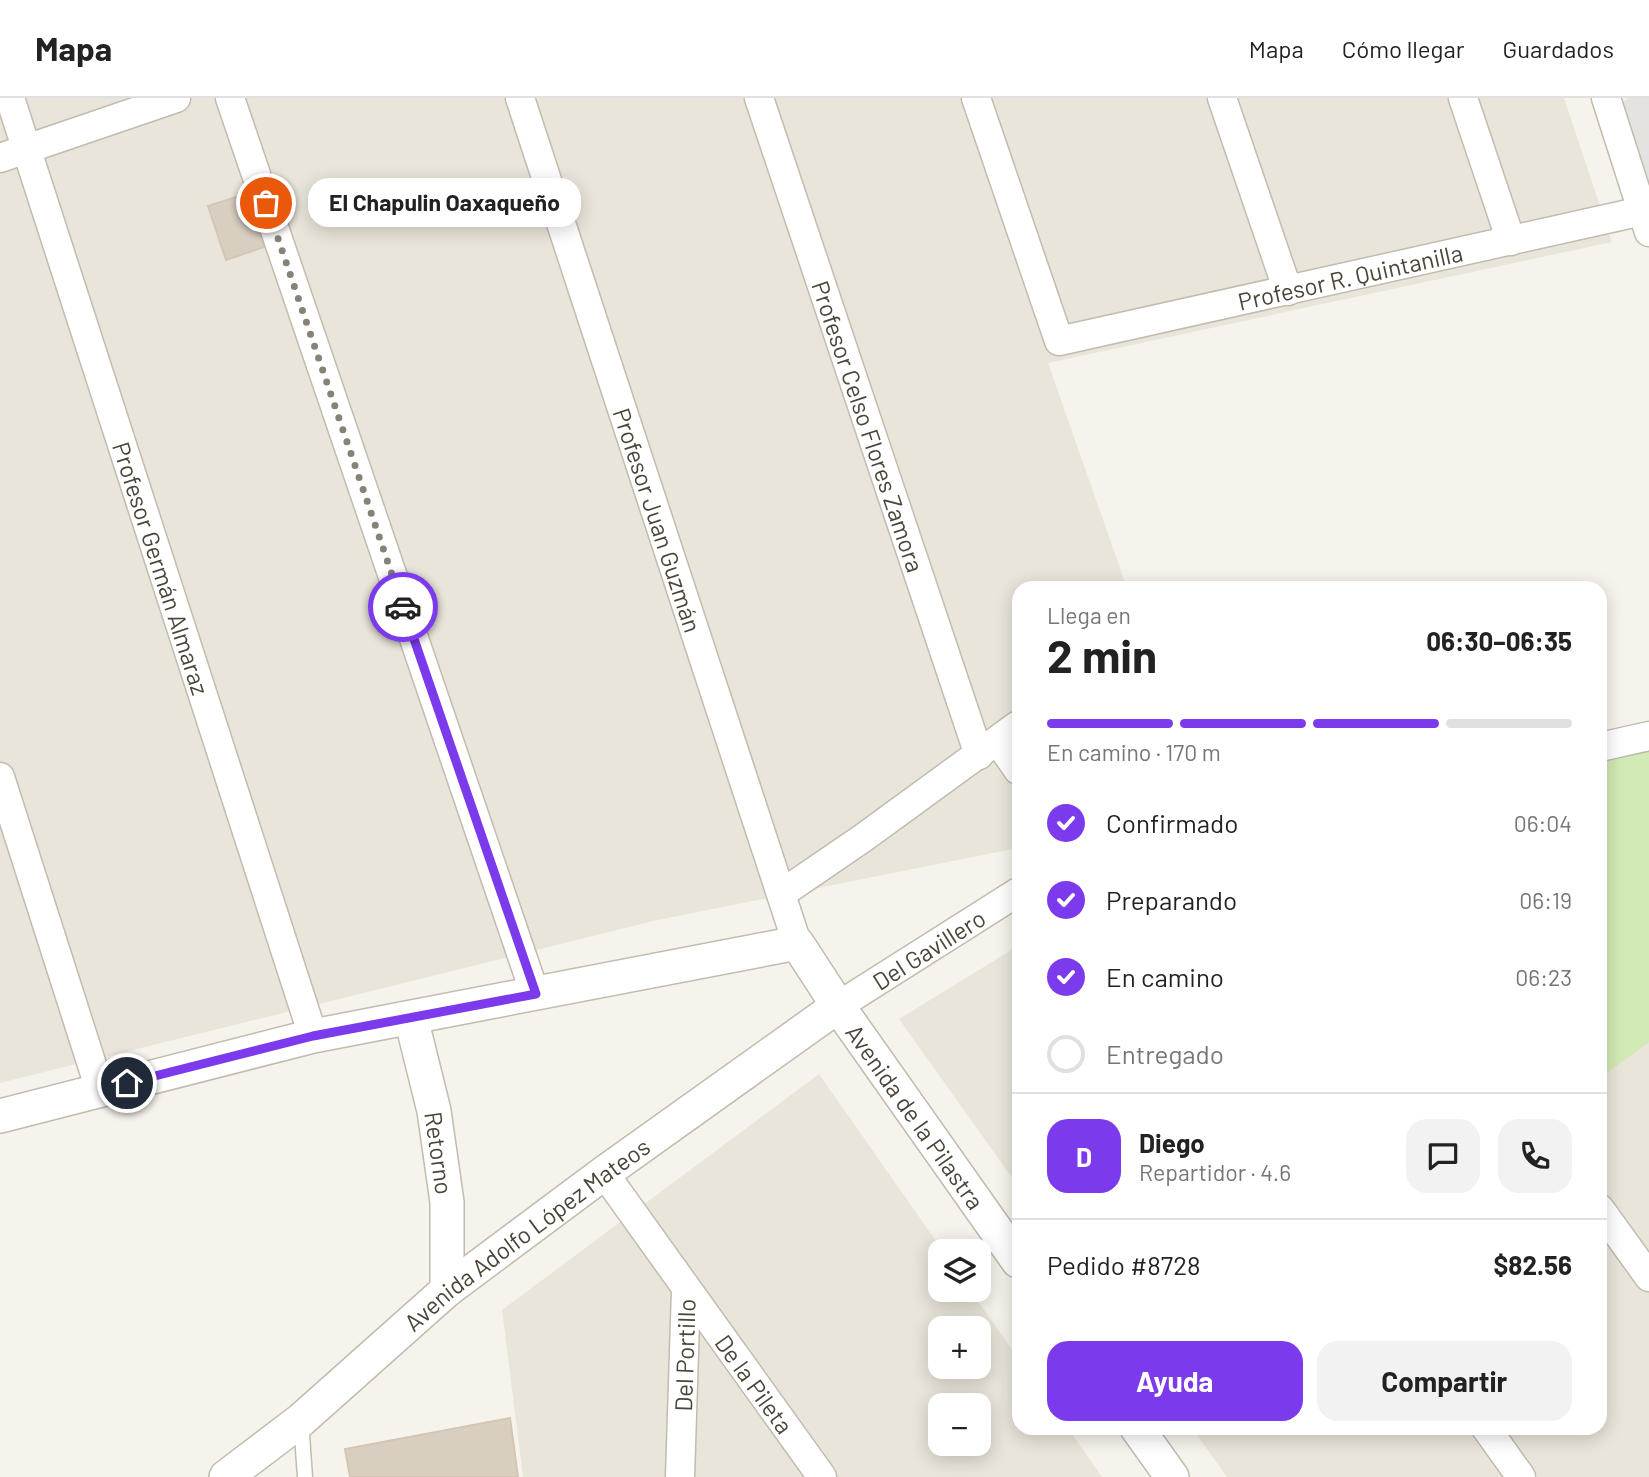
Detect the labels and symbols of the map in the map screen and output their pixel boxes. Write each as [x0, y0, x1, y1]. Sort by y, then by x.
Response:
pin [236, 173, 296, 233]
callout: El Chapulin Oaxaqueño [308, 178, 581, 228]
street label: Profesor R. Quintanilla [1235, 237, 1465, 315]
street label: Profesor Celso Flores Zamora [807, 277, 931, 575]
street label: Profesor Juan Guzmán [608, 404, 709, 636]
street label: Profesor Germán Almaraz [107, 438, 216, 698]
courier [368, 572, 438, 642]
street label: Del Gavillero [867, 902, 990, 995]
street label: Avenida de la Pilastra [841, 1018, 991, 1214]
pin [97, 1053, 157, 1113]
street label: Retorno [420, 1109, 460, 1196]
street label: Avenida Adolfo López Mateos [397, 1131, 655, 1336]
street label: Del Portillo [668, 1298, 700, 1412]
street label: De la Pileta [710, 1328, 800, 1438]

